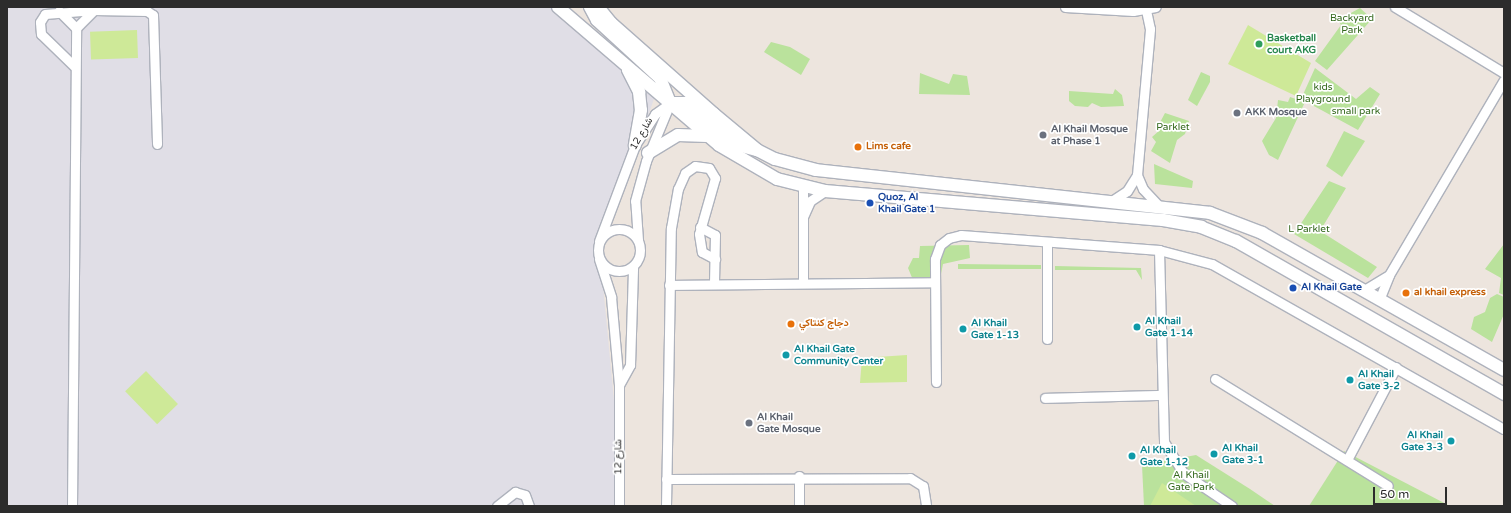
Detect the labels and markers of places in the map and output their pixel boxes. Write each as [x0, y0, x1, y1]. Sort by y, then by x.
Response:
place label: Basketball court AKG [1267, 32, 1316, 56]
marker: Basketball court AKG [1254, 39, 1264, 49]
place label: AKK Mosque [1245, 107, 1307, 119]
marker: AKK Mosque [1232, 108, 1242, 118]
place label: Al Khail Mosque at Phase 1 [1051, 123, 1128, 146]
marker: Al Khail Mosque at Phase 1 [1038, 130, 1048, 140]
place label: Lims cafe [866, 141, 911, 153]
marker: Lims cafe [853, 142, 863, 152]
place label: Quoz, Al Khail Gate 1 [878, 191, 935, 214]
marker: Quoz, Al Khail Gate 1 [865, 198, 875, 208]
place label: Al Khail Gate [1301, 282, 1362, 294]
marker: Al Khail Gate [1288, 283, 1298, 293]
place label: al khail express [1414, 287, 1486, 299]
marker: al khail express [1401, 288, 1411, 298]
place label: Al Khail Gate 1-14 [1145, 315, 1193, 338]
place label: Al Khail Gate 1-13 [971, 317, 1019, 340]
place label: دجاج كنتاكي [799, 318, 849, 330]
marker: دجاج كنتاكي [786, 319, 796, 329]
marker: Al Khail Gate 1-14 [1132, 322, 1142, 332]
marker: Al Khail Gate 1-13 [958, 324, 968, 334]
place label: Al Khail Gate Community Center [794, 343, 883, 366]
marker: Al Khail Gate Community Center [781, 350, 791, 360]
place label: Al Khail Gate 3-2 [1358, 368, 1400, 392]
marker: Al Khail Gate 3-2 [1345, 375, 1355, 385]
place label: Al Khail Gate Mosque [757, 411, 821, 434]
marker: Al Khail Gate Mosque [744, 418, 754, 428]
place label: Al Khail Gate 3-3 [1401, 429, 1443, 452]
marker: Al Khail Gate 3-3 [1446, 436, 1456, 446]
place label: Al Khail Gate 3-1 [1222, 442, 1264, 466]
place label: Al Khail Gate 1-12 [1140, 444, 1188, 468]
marker: Al Khail Gate 3-1 [1209, 449, 1219, 459]
marker: Al Khail Gate 1-12 [1127, 451, 1137, 461]

